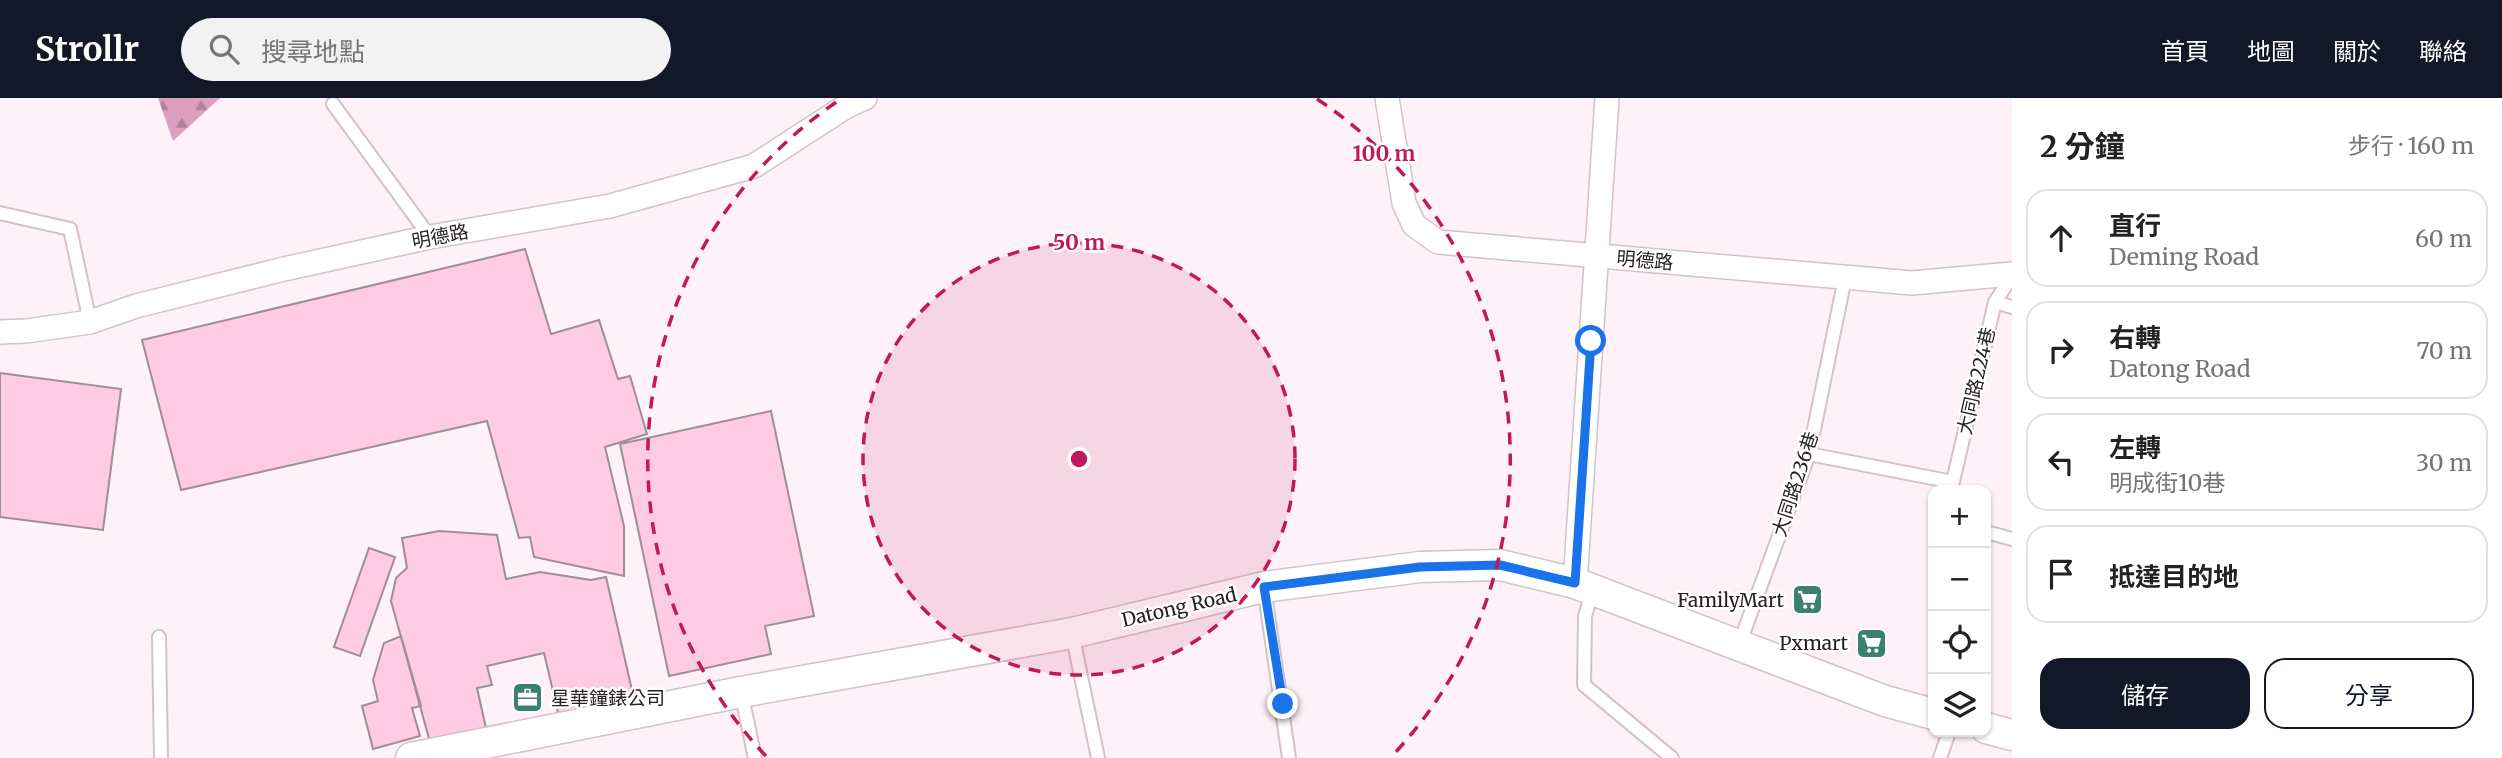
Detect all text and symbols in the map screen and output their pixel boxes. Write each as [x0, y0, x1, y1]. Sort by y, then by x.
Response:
search box [181, 18, 671, 81]
text: Strollr [35, 29, 139, 70]
icon: search [205, 30, 243, 68]
text: 搜尋地點 [261, 35, 365, 68]
text: 首頁 [2161, 36, 2209, 67]
text: 地圖 [2247, 36, 2295, 67]
text: 關於 [2333, 36, 2381, 67]
text: 聯絡 [2419, 36, 2467, 67]
text: 2 分鐘 [2040, 127, 2125, 165]
text: 步行 · 160 m [2348, 131, 2474, 160]
text: 100 m [1353, 140, 1415, 167]
text: 直行 [2109, 209, 2161, 242]
street label: 明德路 [410, 219, 470, 253]
icon: ahead [2042, 219, 2080, 257]
text: 60 m [2415, 224, 2472, 253]
text: 50 m [1053, 229, 1105, 256]
text: Deming Road [2109, 242, 2259, 271]
street label: 明德路 [1616, 246, 1674, 274]
text: 右轉 [2109, 321, 2161, 354]
route start [1575, 325, 1606, 356]
street label: 大同路224巷 [1952, 325, 2000, 437]
icon: right [2042, 331, 2080, 369]
text: 70 m [2416, 336, 2472, 365]
text: Datong Road [2109, 354, 2251, 383]
street label: 大同路236巷 [1767, 429, 1823, 539]
text: 左轉 [2109, 431, 2161, 464]
icon: left [2042, 443, 2080, 481]
centre of rings [1067, 447, 1091, 471]
text: 30 m [2416, 448, 2472, 477]
text: 明成街10巷 [2109, 468, 2225, 497]
map controls [1928, 485, 1991, 737]
button: + [1928, 485, 1991, 548]
button: − [1928, 548, 1991, 611]
icon: arrive [2042, 555, 2080, 593]
text: 抵達目的地 [2109, 560, 2239, 593]
street label: Datong Road [1119, 582, 1239, 632]
supermarket icon: FamilyMart [1790, 583, 1824, 617]
place label: FamilyMart [1677, 588, 1785, 612]
button: locate [1928, 611, 1991, 674]
supermarket icon: Pxmart [1854, 626, 1888, 660]
place label: Pxmart [1779, 631, 1849, 655]
button: 儲存 [2040, 658, 2250, 729]
button: 分享 [2264, 658, 2474, 729]
button: layers [1928, 674, 1991, 737]
office icon: 星華鐘錶公司 [511, 681, 545, 715]
place label: 星華鐘錶公司 [551, 686, 665, 710]
route end [1267, 688, 1298, 719]

